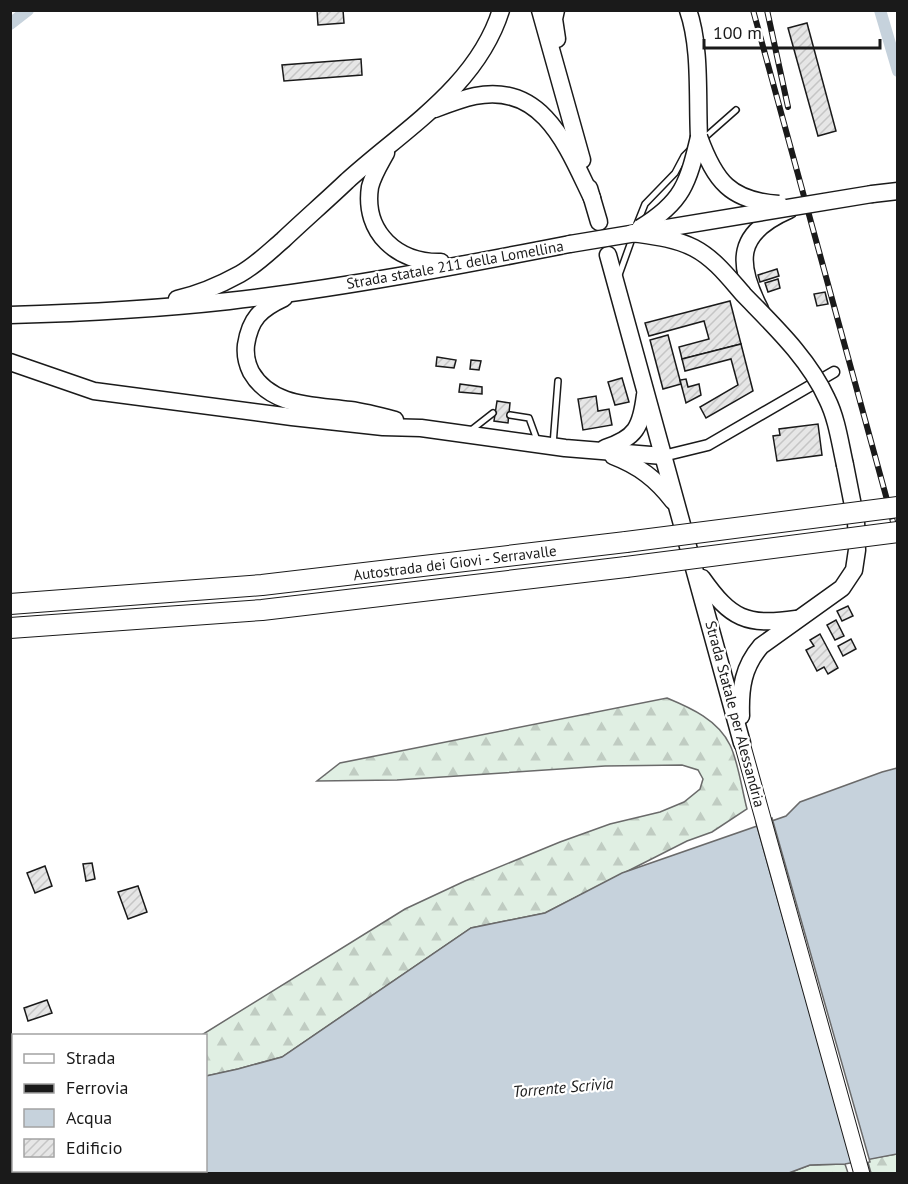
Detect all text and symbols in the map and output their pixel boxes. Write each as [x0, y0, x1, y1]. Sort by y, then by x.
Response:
scale bar [704, 12, 880, 50]
text: 100 m [713, 21, 762, 44]
street label: Strada statale 211 della Lomellina [345, 236, 565, 293]
street label: Autostrada dei Giovi - Serravalle [352, 541, 558, 584]
street label: Strada Statale per Alessandria [701, 619, 770, 809]
legend [12, 1034, 207, 1172]
text: Strada [66, 1046, 115, 1069]
water label: Torrente Scrivia [512, 1073, 614, 1101]
text: Ferrovia [66, 1076, 129, 1099]
text: Acqua [66, 1106, 112, 1129]
text: Edificio [66, 1136, 122, 1159]

